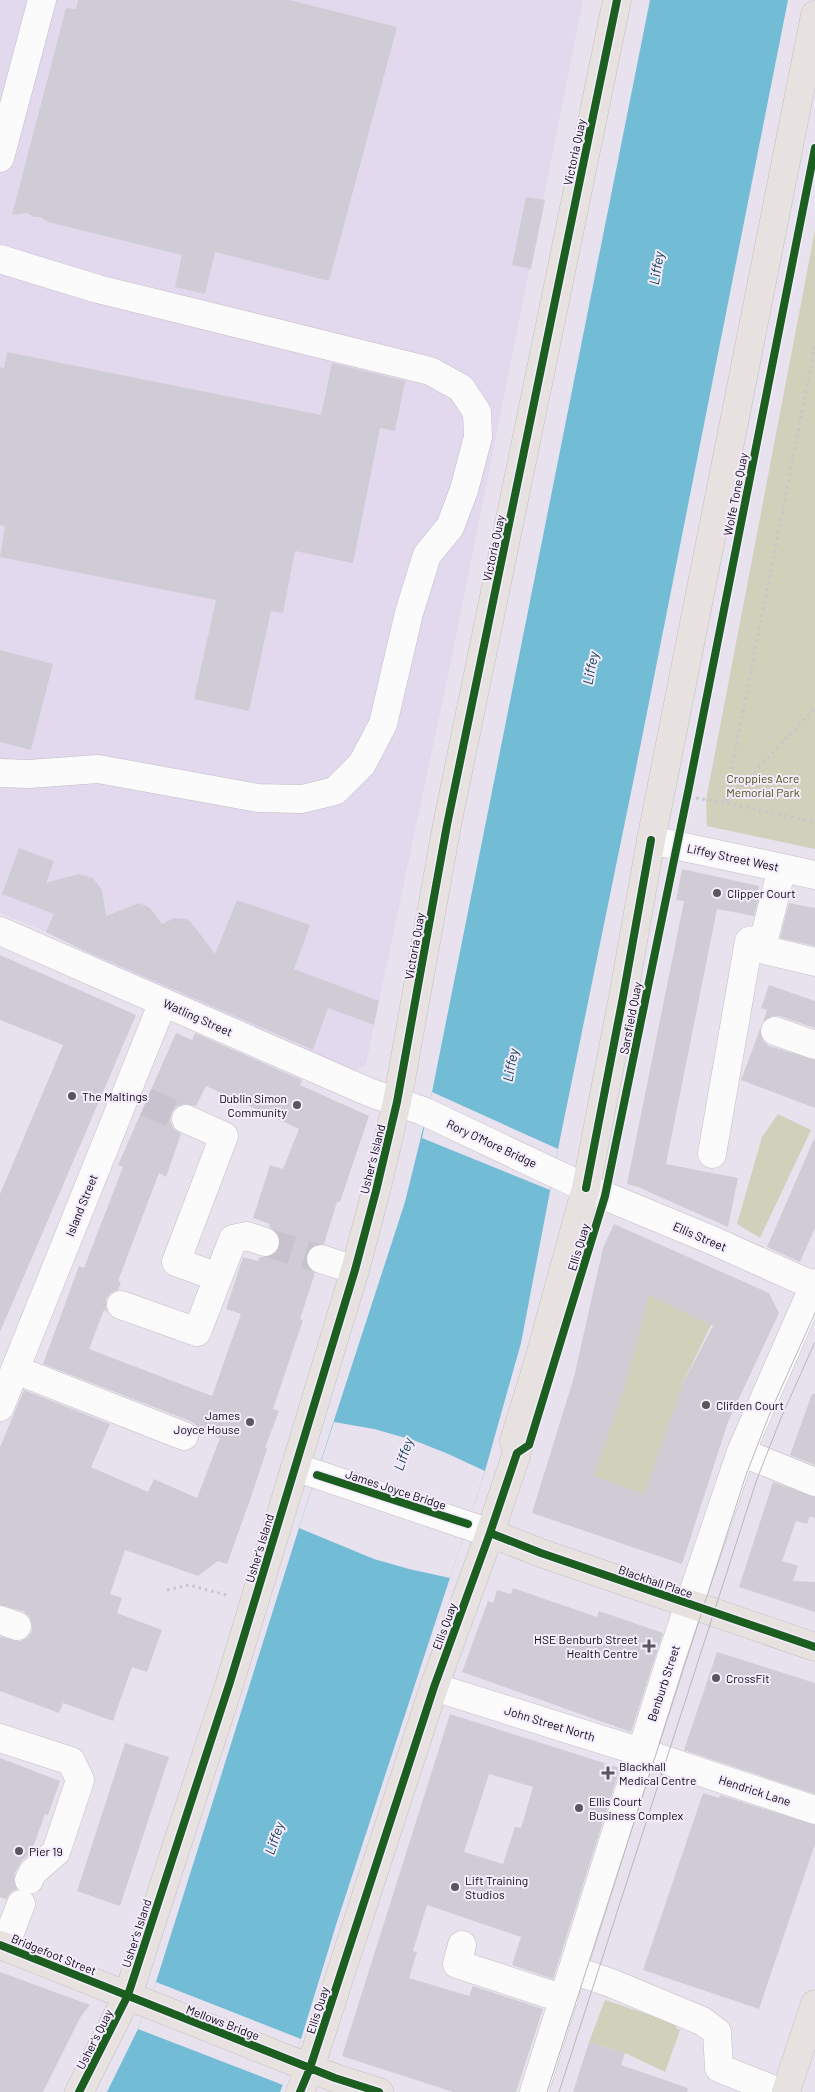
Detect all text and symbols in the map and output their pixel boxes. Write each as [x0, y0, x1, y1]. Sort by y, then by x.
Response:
street label: Victoria Quay [560, 117, 588, 187]
water label: Liffey [645, 249, 667, 286]
street label: Wolfe Tone Quay [720, 451, 750, 537]
street label: Victoria Quay [479, 513, 507, 583]
water label: Liffey [578, 649, 602, 686]
park label: Croppies Acre Memorial Park [726, 771, 800, 799]
street label: Liffey Street West [686, 840, 780, 874]
place label: Clipper Court [727, 886, 796, 900]
marker: Clipper Court [711, 887, 723, 899]
street label: Victoria Quay [401, 911, 427, 981]
street label: Sarsfield Quay [616, 980, 644, 1055]
street label: Watling Street [161, 995, 235, 1039]
water label: Liffey [498, 1046, 522, 1083]
place label: The Maltings [82, 1089, 148, 1103]
marker: The Maltings [66, 1090, 78, 1102]
place label: Dublin Simon Community [219, 1091, 287, 1119]
marker: Dublin Simon Community [291, 1099, 303, 1111]
street label: Rory O'More Bridge [445, 1116, 539, 1170]
street label: Usher's Island [357, 1123, 387, 1195]
street label: Island Street [62, 1172, 100, 1238]
street label: Ellis Street [671, 1218, 729, 1254]
street label: Ellis Quay [564, 1221, 592, 1272]
place label: Clifden Court [716, 1398, 784, 1412]
marker: Clifden Court [700, 1399, 712, 1411]
place label: James Joyce House [173, 1408, 240, 1436]
marker: James Joyce House [244, 1416, 256, 1428]
water label: Liffey [390, 1435, 417, 1473]
street label: James Joyce Bridge [344, 1466, 448, 1512]
street label: Usher's Island [242, 1512, 276, 1584]
street label: Blackhall Place [617, 1562, 695, 1600]
street label: Ellis Quay [429, 1600, 459, 1651]
place label: HSE Benburb Street Health Centre [534, 1632, 638, 1660]
marker: HSE Benburb Street Health Centre [642, 1639, 656, 1653]
street label: Benburb Street [644, 1643, 682, 1723]
place label: CrossFit [726, 1671, 770, 1685]
marker: CrossFit [710, 1672, 722, 1684]
street label: John Street North [503, 1703, 597, 1743]
place label: Blackhall Medical Centre [619, 1759, 696, 1787]
marker: Blackhall Medical Centre [601, 1766, 615, 1780]
street label: Hendrick Lane [717, 1772, 793, 1808]
place label: Ellis Court Business Complex [589, 1794, 683, 1822]
marker: Ellis Court Business Complex [573, 1802, 585, 1814]
water label: Liffey [261, 1819, 288, 1857]
place label: Pier 19 [29, 1844, 63, 1858]
marker: Pier 19 [13, 1845, 25, 1857]
place label: Lift Training Studios [465, 1873, 528, 1901]
marker: Lift Training Studios [449, 1881, 461, 1893]
street label: Usher's Island [118, 1897, 154, 1969]
street label: Bridgefoot Street [9, 1931, 99, 1977]
street label: Ellis Quay [303, 1984, 331, 2035]
street label: Mellows Bridge [184, 2002, 262, 2042]
street label: Usher's Quay [73, 2006, 115, 2071]

